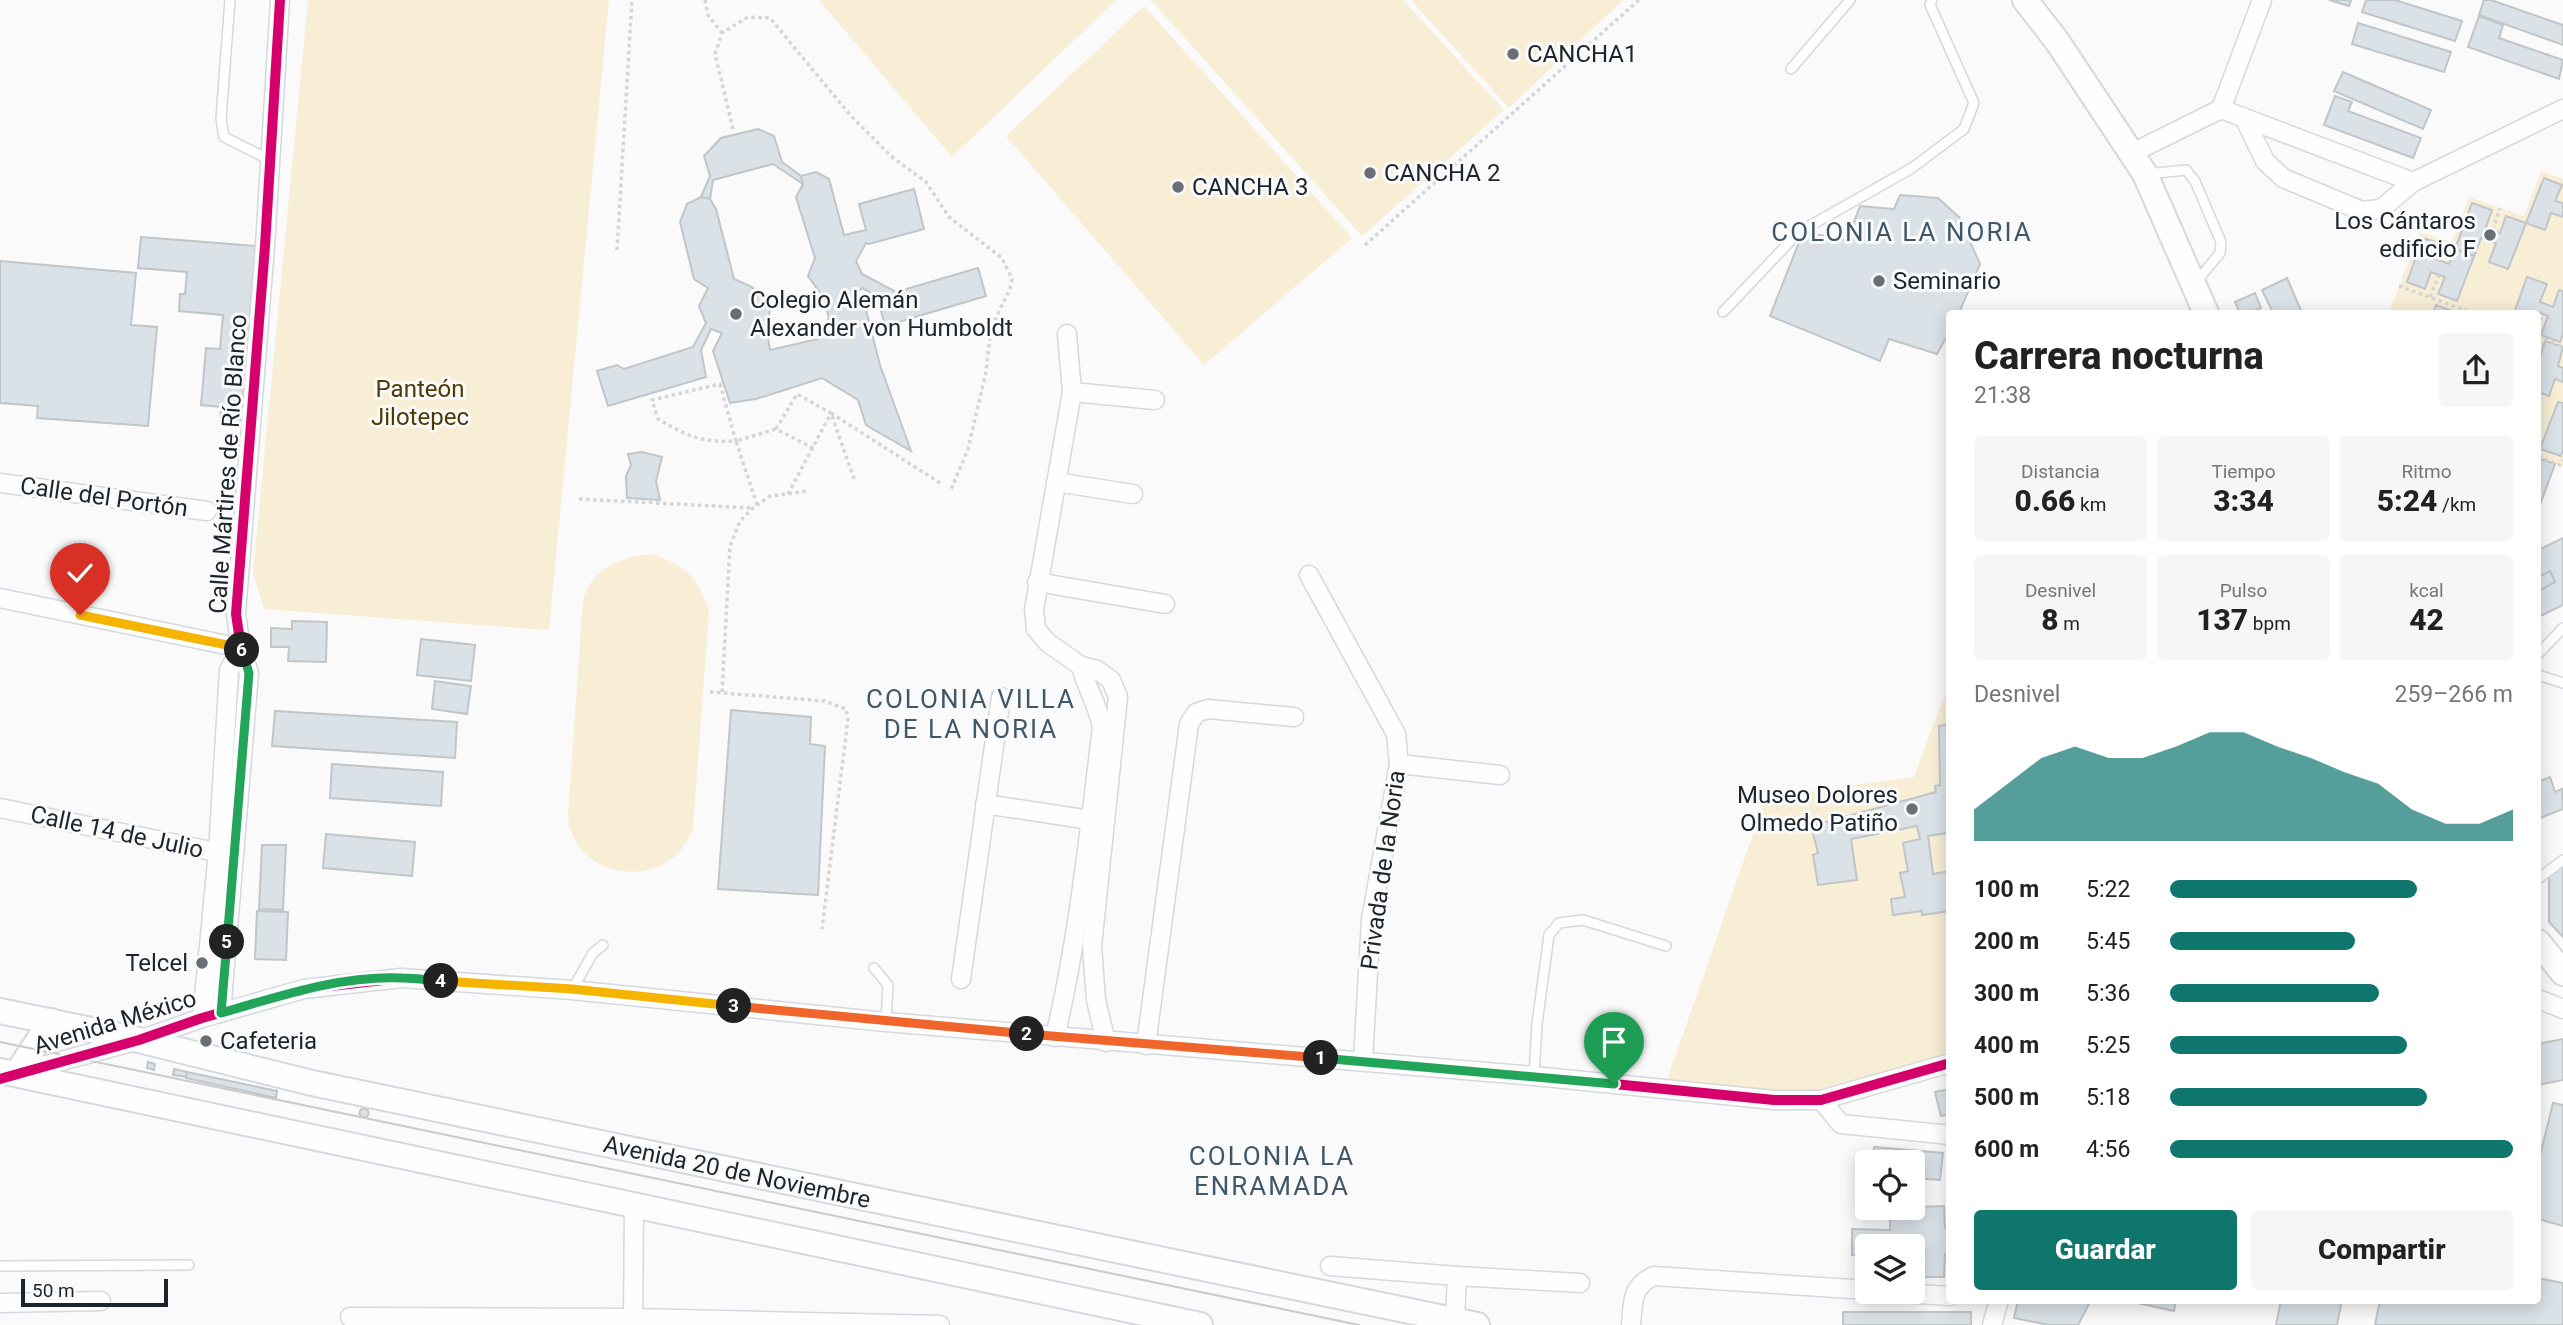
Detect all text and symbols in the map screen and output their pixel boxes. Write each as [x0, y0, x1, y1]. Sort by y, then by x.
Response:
place label: CANCHA1 [1527, 40, 1638, 68]
marker: CANCHA1 [1505, 46, 1521, 62]
place label: CANCHA 2 [1384, 159, 1500, 187]
marker: CANCHA 2 [1362, 165, 1378, 181]
place label: CANCHA 3 [1192, 173, 1308, 201]
marker: CANCHA 3 [1170, 179, 1186, 195]
place label: Los Cántaros edificio F [2334, 207, 2476, 263]
district label: COLONIA LA NORIA [1771, 217, 2033, 247]
marker: Los Cántaros edificio F [2482, 227, 2498, 243]
place label: Seminario [1893, 267, 2001, 295]
marker: Seminario [1871, 273, 1887, 289]
place label: Colegio Alemán Alexander von Humboldt [750, 286, 1013, 342]
marker: Colegio Alemán Alexander von Humboldt [728, 306, 744, 322]
street label: Calle Mártires de Río Blanco [204, 313, 252, 615]
button: share [2439, 333, 2513, 407]
text: Carrera nocturna [1974, 334, 2264, 378]
park label: Panteón Jilotepec [371, 375, 469, 431]
text: 21:38 [1974, 382, 2031, 409]
text: Distancia [2021, 460, 2100, 483]
text: Tiempo [2211, 460, 2276, 483]
text: Ritmo [2401, 460, 2452, 483]
street label: Calle del Portón [18, 471, 190, 523]
text: 0.66 [2015, 483, 2075, 518]
text: 3:34 [2213, 483, 2274, 518]
text: 5:24 [2377, 483, 2437, 518]
text: km [2075, 493, 2106, 516]
text: /km [2437, 493, 2476, 516]
pin [50, 543, 110, 615]
icon: check [61, 554, 99, 592]
text: Desnivel [2025, 579, 2096, 602]
text: Pulso [2220, 579, 2267, 602]
text: kcal [2409, 579, 2444, 602]
text: 8 [2041, 602, 2058, 637]
text: 137 [2196, 602, 2248, 637]
text: 42 [2409, 602, 2444, 637]
text: m [2058, 612, 2080, 635]
text: bpm [2248, 612, 2291, 635]
pin: 6 [224, 632, 260, 668]
text: 6 [236, 638, 247, 661]
text: Desnivel [1974, 681, 2060, 708]
text: 259–266 m [2394, 681, 2513, 708]
district label: COLONIA VILLA DE LA NORIA [866, 684, 1076, 744]
street label: Privada de la Noria [1355, 769, 1411, 971]
place label: Museo Dolores Olmedo Patiño [1737, 781, 1898, 837]
street label: Calle 14 de Julio [28, 800, 206, 864]
marker: Museo Dolores Olmedo Patiño [1904, 801, 1920, 817]
text: 100 m [1974, 876, 2039, 903]
text: 5:22 [2086, 876, 2130, 903]
pin: 5 [210, 925, 244, 960]
text: 200 m [1974, 928, 2039, 955]
text: 5:45 [2086, 928, 2130, 955]
text: 5 [221, 930, 232, 953]
place label: Telcel [125, 949, 188, 977]
marker: Telcel [194, 955, 210, 971]
pin: 4 [424, 964, 458, 998]
text: 4 [435, 969, 446, 992]
text: 300 m [1974, 980, 2039, 1007]
text: 5:36 [2086, 980, 2130, 1007]
street label: Avenida México [30, 984, 200, 1060]
pin: 3 [716, 988, 752, 1024]
text: 3 [728, 994, 739, 1017]
pin [1584, 1012, 1644, 1084]
pin: 2 [1010, 1016, 1044, 1052]
text: 2 [1021, 1022, 1032, 1045]
icon: arrive [1595, 1023, 1633, 1061]
place label: Cafeteria [220, 1027, 317, 1055]
text: 400 m [1974, 1032, 2039, 1059]
text: 5:25 [2086, 1032, 2130, 1059]
marker: Cafeteria [198, 1033, 214, 1049]
pin: 1 [1304, 1040, 1338, 1076]
text: 1 [1315, 1046, 1326, 1069]
text: 500 m [1974, 1084, 2039, 1111]
text: 5:18 [2086, 1084, 2130, 1111]
street label: Avenida 20 de Noviembre [601, 1130, 873, 1214]
text: 600 m [1974, 1136, 2039, 1163]
text: 4:56 [2086, 1136, 2130, 1163]
district label: COLONIA LA ENRAMADA [1189, 1141, 1355, 1201]
map controls [1855, 1150, 1925, 1304]
button: locate [1855, 1150, 1925, 1220]
button: Guardar [1974, 1210, 2237, 1290]
button: Compartir [2251, 1210, 2513, 1290]
button: layers [1855, 1234, 1925, 1304]
scale bar [21, 1276, 168, 1308]
text: 50 m [32, 1279, 75, 1302]

